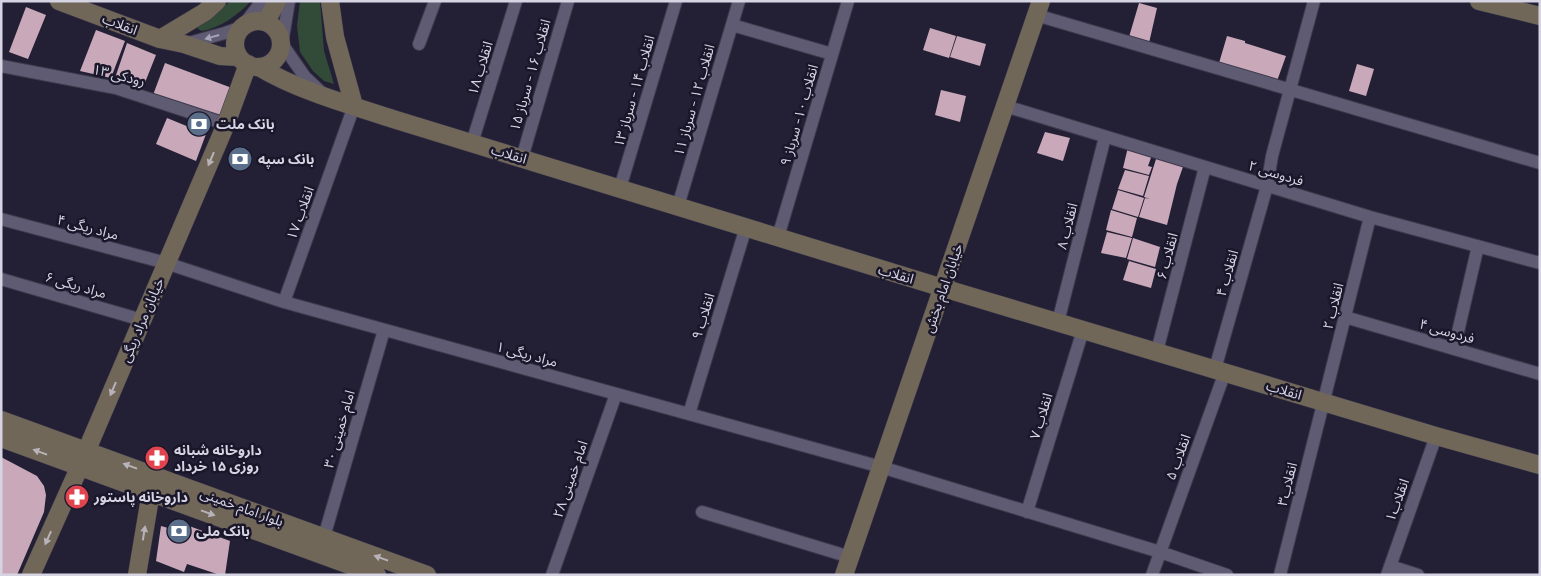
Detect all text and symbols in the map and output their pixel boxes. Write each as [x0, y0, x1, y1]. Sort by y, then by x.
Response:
street label: انقلاب [99, 7, 141, 40]
street label: انقلاب ۱۶ - سرباز ۱۵ [503, 16, 556, 133]
street label: انقلاب ۱۴ - سرباز ۱۳ [607, 32, 660, 149]
one-way arrow [205, 33, 220, 41]
street label: انقلاب ۱۸ [461, 38, 498, 97]
street label: انقلاب ۱۲ - سرباز ۱۱ [667, 41, 720, 158]
street label: رودکی ۱۳ [91, 58, 148, 91]
street label: انقلاب ۱۰- سرباز ۹ [774, 62, 823, 168]
bank icon: بانک ملت [186, 111, 212, 137]
place label: بانک ملت [216, 113, 275, 134]
street label: انقلاب [489, 138, 530, 169]
bank icon: بانک سپه [227, 146, 253, 172]
place label: بانک سپه [258, 148, 315, 169]
one-way arrow [207, 152, 215, 167]
street label: فردوسی ۲ [1246, 154, 1306, 191]
street label: انقلاب ۱۷ [280, 183, 319, 242]
street label: انقلاب ۸ [1051, 200, 1082, 251]
street label: مراد ریگی ۴ [55, 208, 121, 245]
street label: انقلاب ۶ [1150, 230, 1183, 281]
street label: خیابان امام بخش [917, 240, 969, 336]
street label: انقلاب ۴ [1210, 247, 1243, 299]
street label: انقلاب [876, 258, 917, 289]
street label: مراد ریگی ۶ [43, 266, 109, 303]
street label: خیابان مراد ریگی [114, 274, 169, 365]
street label: انقلاب ۲ [1317, 280, 1348, 331]
street label: انقلاب ۹ [686, 290, 719, 342]
street label: فردوسی ۴ [1417, 313, 1477, 348]
street label: مراد ریگی ۱ [494, 335, 560, 372]
street label: انقلاب [1264, 374, 1305, 405]
one-way arrow [108, 381, 116, 396]
street label: امام خمینی ۳۰ [317, 387, 361, 471]
street label: انقلاب ۷ [1024, 390, 1057, 442]
street label: انقلاب ۵ [1160, 431, 1196, 483]
street label: امام خمینی ۲۸ [547, 437, 593, 521]
place label: داروخانه شبانه روزی ۱۵ خرداد [174, 439, 262, 476]
pharmacy icon: داروخانه شبانه روزی ۱۵ خرداد [144, 445, 170, 471]
one-way arrow [33, 448, 48, 455]
street label: انقلاب۳ [1271, 460, 1302, 508]
one-way arrow [122, 462, 137, 470]
street label: انقلاب۱ [1379, 475, 1414, 524]
street label: بلوار امام خمینی [197, 482, 287, 532]
pharmacy icon: داروخانه پاستور [64, 484, 90, 510]
place label: داروخانه پاستور [93, 486, 188, 507]
one-way arrow [200, 510, 215, 517]
bank icon: بانک ملی [166, 518, 192, 544]
place label: بانک ملی [196, 520, 250, 541]
one-way arrow [140, 525, 148, 541]
one-way arrow [44, 531, 52, 545]
one-way arrow [373, 554, 388, 562]

